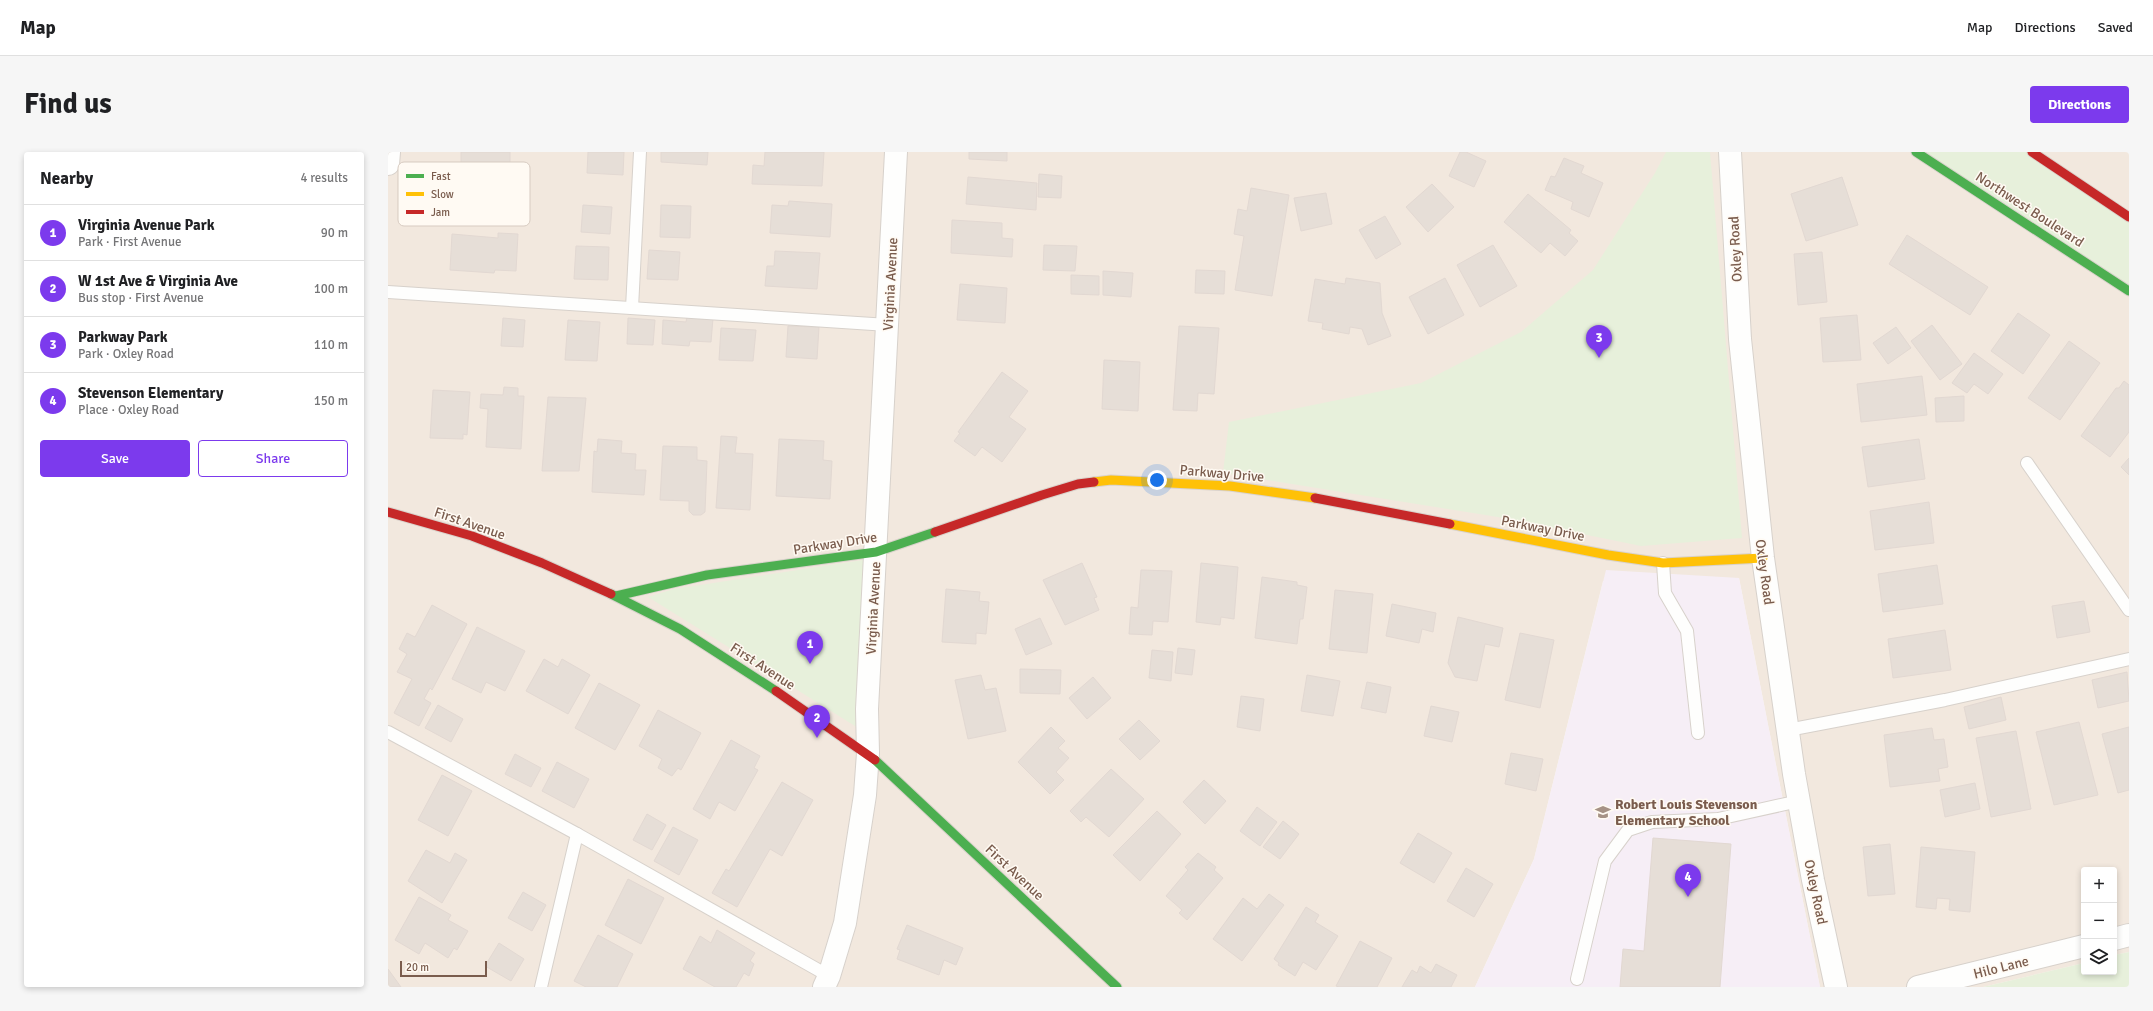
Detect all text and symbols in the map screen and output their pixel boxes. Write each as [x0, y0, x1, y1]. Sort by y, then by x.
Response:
text: Map [20, 16, 56, 40]
text: Map [1967, 19, 1993, 36]
text: Directions [2015, 19, 2076, 36]
text: Saved [2098, 19, 2133, 36]
button: Directions [2030, 86, 2129, 123]
text: Find us [24, 87, 112, 121]
legend [398, 162, 530, 226]
text: Nearby [40, 168, 93, 189]
street label: Northwest Boulevard [1972, 168, 2087, 251]
text: 4 results [300, 170, 348, 186]
text: Fast [431, 170, 451, 183]
text: Slow [431, 188, 454, 201]
text: Jam [431, 206, 450, 219]
text: Virginia Avenue Park [78, 216, 215, 234]
street label: Oxley Road [1725, 216, 1746, 282]
text: 1 [49, 225, 57, 241]
text: 90 m [321, 225, 348, 241]
text: Park · First Avenue [78, 234, 182, 250]
street label: Virginia Avenue [880, 237, 901, 331]
text: W 1st Ave & Virginia Ave [78, 272, 238, 290]
text: 2 [49, 281, 57, 297]
text: 100 m [314, 281, 348, 297]
text: Bus stop · First Avenue [78, 290, 204, 306]
pin: 3 [1586, 325, 1612, 358]
text: Parkway Park [78, 328, 168, 346]
text: 3 [49, 337, 57, 353]
text: 110 m [314, 337, 348, 353]
text: Park · Oxley Road [78, 346, 174, 362]
text: Stevenson Elementary [78, 384, 223, 402]
text: 4 [49, 393, 57, 409]
text: 150 m [314, 393, 348, 409]
text: Place · Oxley Road [78, 402, 179, 418]
button: Save [40, 440, 190, 477]
button: Share [198, 440, 348, 477]
street label: Parkway Drive [1179, 461, 1265, 486]
your location [1147, 470, 1167, 490]
street label: First Avenue [432, 503, 508, 544]
street label: Parkway Drive [1500, 512, 1586, 545]
street label: Parkway Drive [792, 528, 878, 559]
street label: Oxley Road [1752, 538, 1778, 606]
street label: Virginia Avenue [863, 561, 884, 655]
pin: 1 [797, 631, 823, 664]
street label: First Avenue [727, 639, 798, 694]
pin: 2 [804, 705, 830, 738]
place label: Robert Louis Stevenson Elementary School [1615, 796, 1758, 829]
school or university icon: Robert Louis Stevenson Elementary School [1594, 803, 1612, 821]
street label: First Avenue [982, 841, 1048, 904]
street label: Oxley Road [1800, 858, 1831, 926]
pin: 4 [1675, 864, 1701, 897]
map controls [2081, 867, 2117, 975]
button: + [2081, 867, 2117, 903]
button: − [2081, 903, 2117, 939]
button: layers [2081, 939, 2117, 975]
street label: Hilo Lane [1972, 952, 2031, 983]
scale bar [400, 959, 487, 978]
text: 20 m [406, 961, 429, 974]

